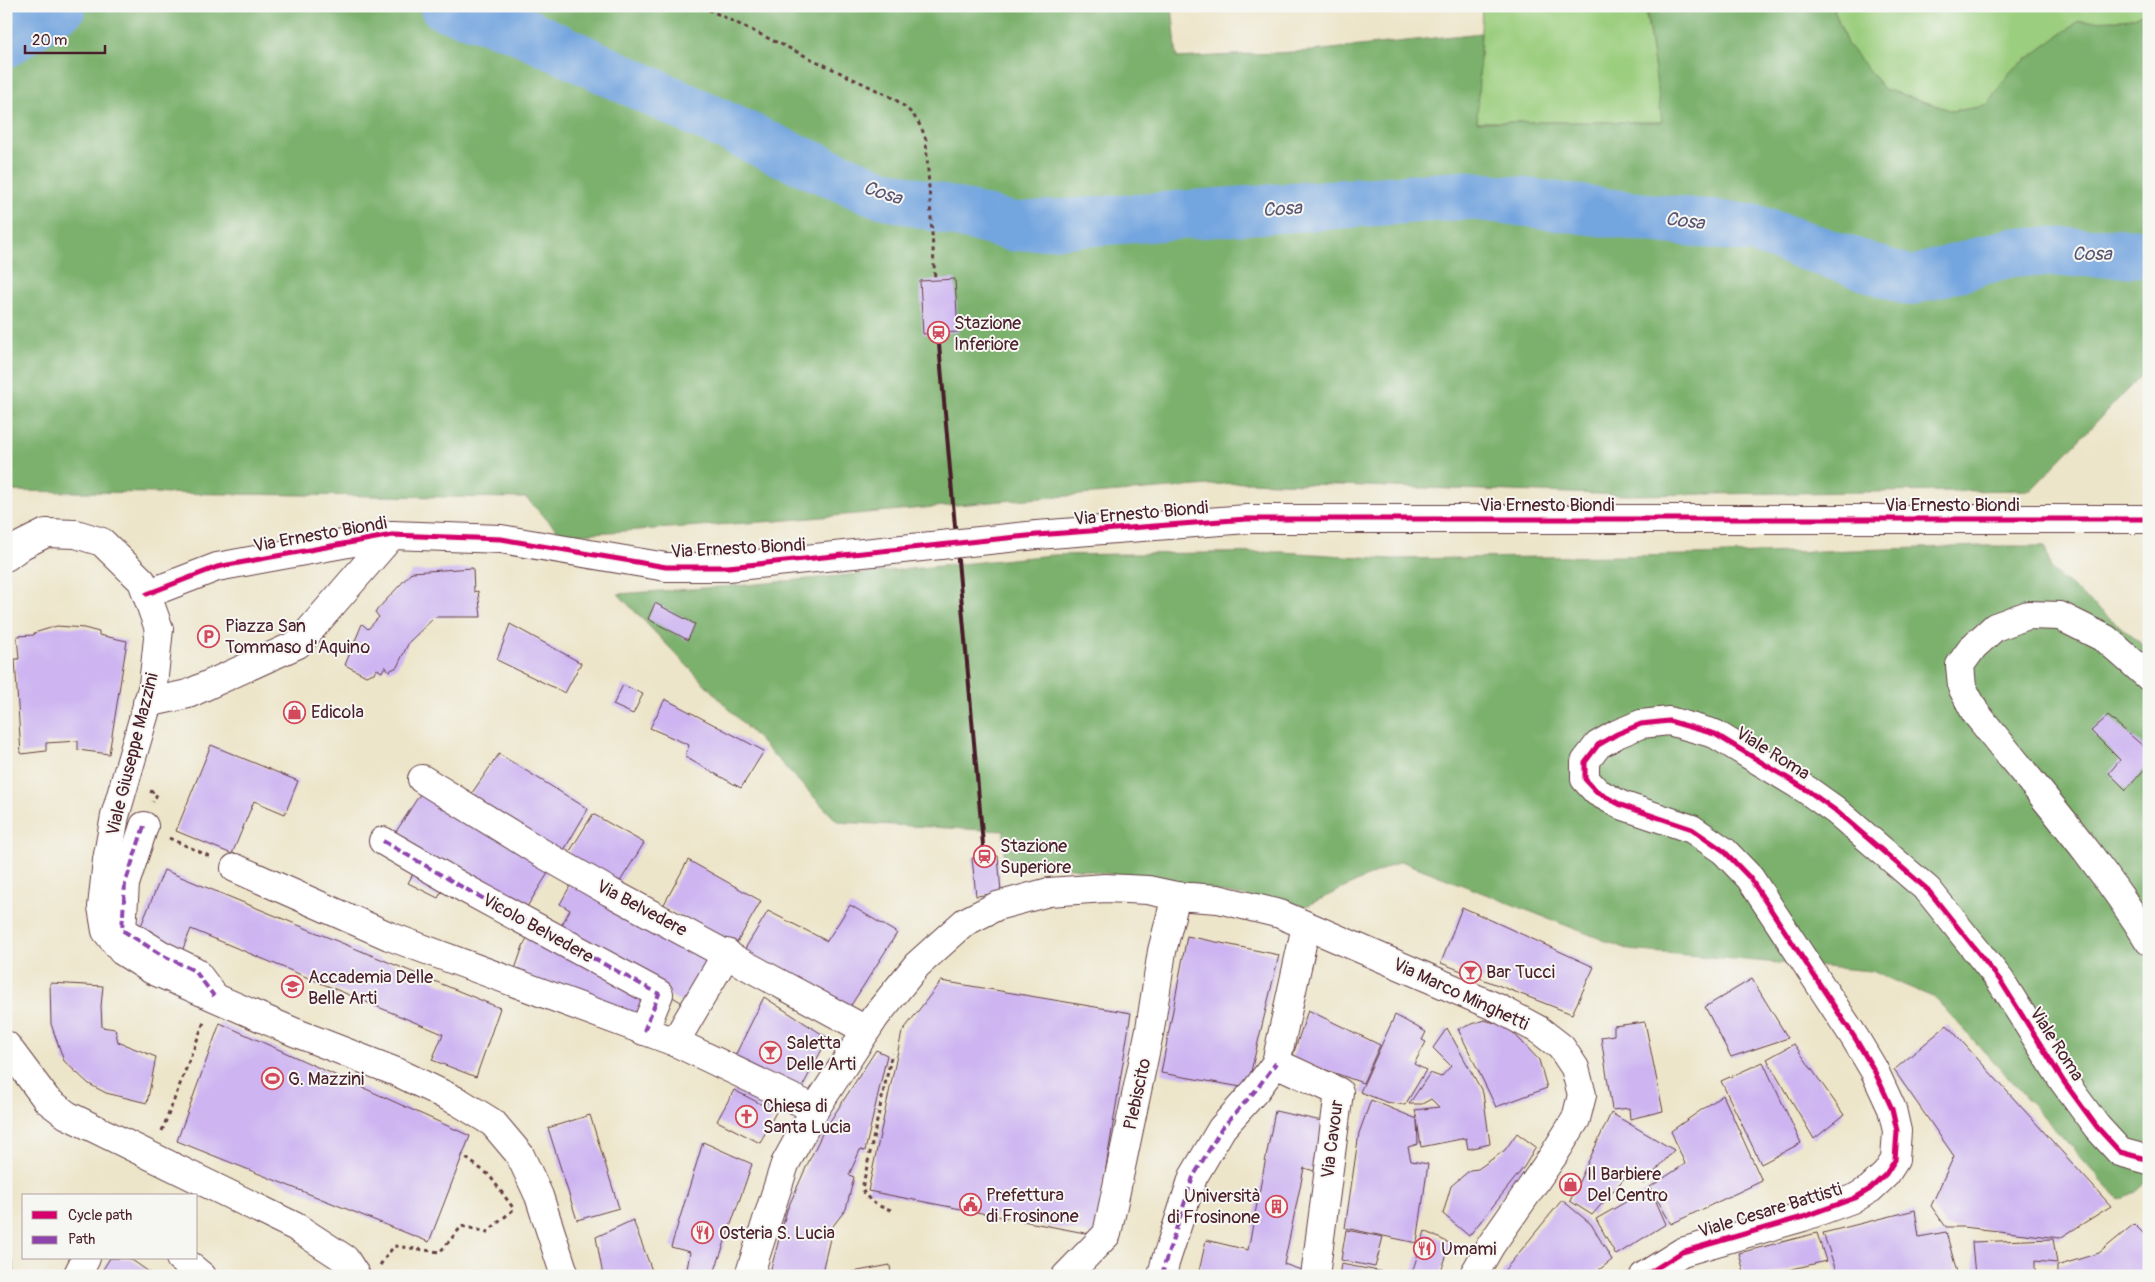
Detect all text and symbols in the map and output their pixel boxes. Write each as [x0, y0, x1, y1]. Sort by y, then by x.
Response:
scale bar [25, 22, 105, 54]
text: 20 m [32, 31, 67, 50]
water label: Cosa [860, 175, 906, 211]
water label: Cosa [1262, 196, 1304, 222]
water label: Cosa [1664, 207, 1707, 235]
water label: Cosa [2072, 242, 2113, 266]
place label: Stazione Inferiore [954, 312, 1021, 356]
station icon: Stazione Inferiore [926, 321, 950, 345]
street label: Via Ernesto Biondi [1479, 494, 1615, 517]
street label: Via Ernesto Biondi [1884, 494, 2020, 517]
street label: Via Ernesto Biondi [1073, 496, 1209, 531]
street label: Via Ernesto Biondi [252, 511, 389, 558]
street label: Via Ernesto Biondi [670, 533, 806, 564]
place label: Piazza San Tommaso d'Aquino [225, 615, 370, 659]
parking icon: Piazza San Tommaso d'Aquino [197, 624, 221, 648]
street label: Viale Giuseppe Mazzini [101, 670, 164, 838]
shop icon: Edicola [283, 700, 307, 724]
place label: Edicola [311, 701, 364, 724]
street label: Viale Roma [1731, 722, 1814, 785]
place label: Stazione Superiore [1000, 835, 1071, 879]
station icon: Stazione Superiore [972, 844, 996, 868]
street label: Via Belvedere [592, 875, 691, 942]
street label: Vicolo Belvedere [478, 888, 598, 969]
street label: Via Marco Minghetti [1389, 953, 1532, 1036]
bar icon: Bar Tucci [1458, 960, 1482, 984]
place label: Bar Tucci [1486, 961, 1555, 984]
place label: Accademia Delle Belle Arti [308, 966, 433, 1010]
school or university icon: Accademia Delle Belle Arti [280, 975, 304, 999]
street label: Viale Roma [2024, 1003, 2089, 1085]
place label: Saletta Delle Arti [786, 1032, 856, 1076]
bar icon: Saletta Delle Arti [758, 1041, 782, 1065]
street label: Plebiscito [1119, 1056, 1156, 1132]
sports icon: G. Mazzini [260, 1067, 284, 1091]
place label: G. Mazzini [288, 1068, 364, 1091]
place label: Chiesa di Santa Lucia [763, 1095, 851, 1139]
street label: Via Cavour [1316, 1098, 1349, 1180]
church icon: Chiesa di Santa Lucia [735, 1104, 759, 1128]
place label: Il Barbiere Del Centro [1587, 1163, 1668, 1207]
shop icon: Il Barbiere Del Centro [1559, 1172, 1583, 1196]
street label: Viale Cesare Battisti [1696, 1178, 1845, 1243]
place label: Prefettura di Frosinone [986, 1184, 1079, 1228]
place label: Università di Frosinone [1167, 1185, 1260, 1229]
public building icon: Prefettura di Frosinone [958, 1193, 982, 1217]
legend [22, 1194, 198, 1260]
building icon: Università di Frosinone [1264, 1194, 1288, 1218]
text: Cycle path [68, 1206, 132, 1225]
restaurant icon: Osteria S. Lucia [691, 1221, 715, 1245]
place label: Osteria S. Lucia [719, 1222, 835, 1245]
text: Path [68, 1230, 95, 1249]
restaurant icon: Umami [1413, 1237, 1437, 1261]
place label: Umami [1441, 1238, 1496, 1261]

